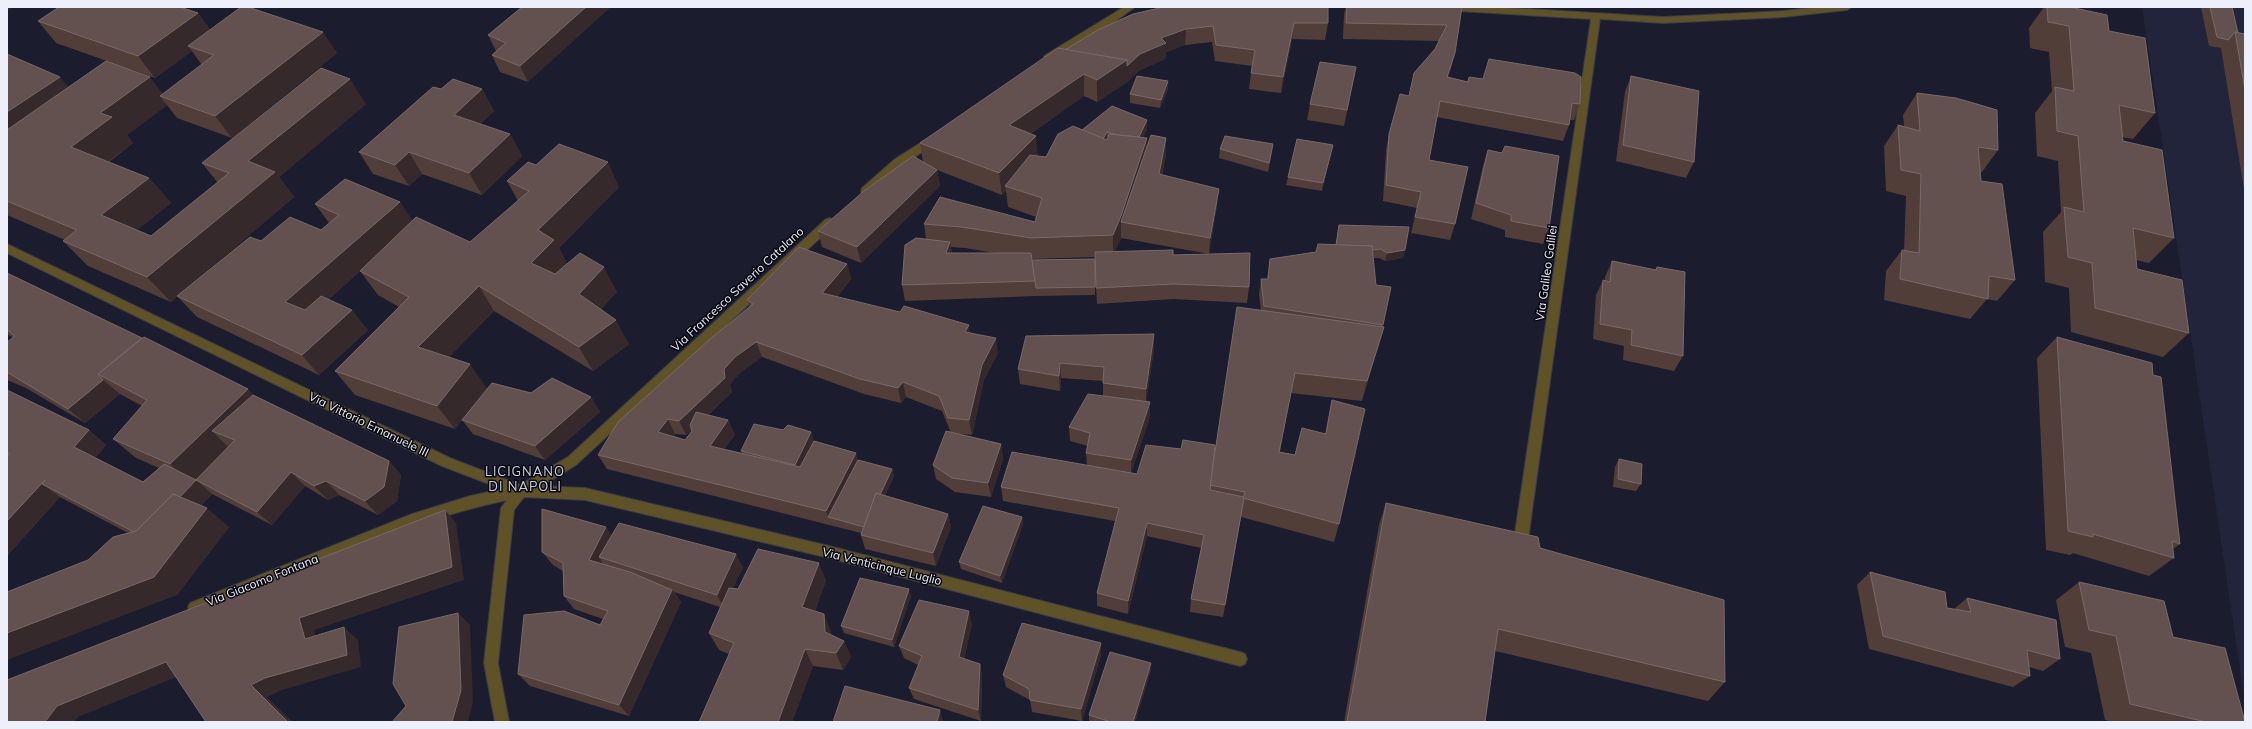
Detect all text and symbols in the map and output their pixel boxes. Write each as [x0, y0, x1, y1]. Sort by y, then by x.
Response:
street label: Via Francesco Saverio Catalano [668, 223, 807, 355]
street label: Via Galileo Galilei [1532, 224, 1560, 322]
street label: Via Vittorio Emanuele III [306, 388, 432, 460]
district label: LICIGNANO DI NAPOLI [485, 463, 565, 494]
street label: Via Venticinque Luglio [821, 544, 943, 588]
street label: Via Giacomo Fontana [204, 551, 320, 609]

